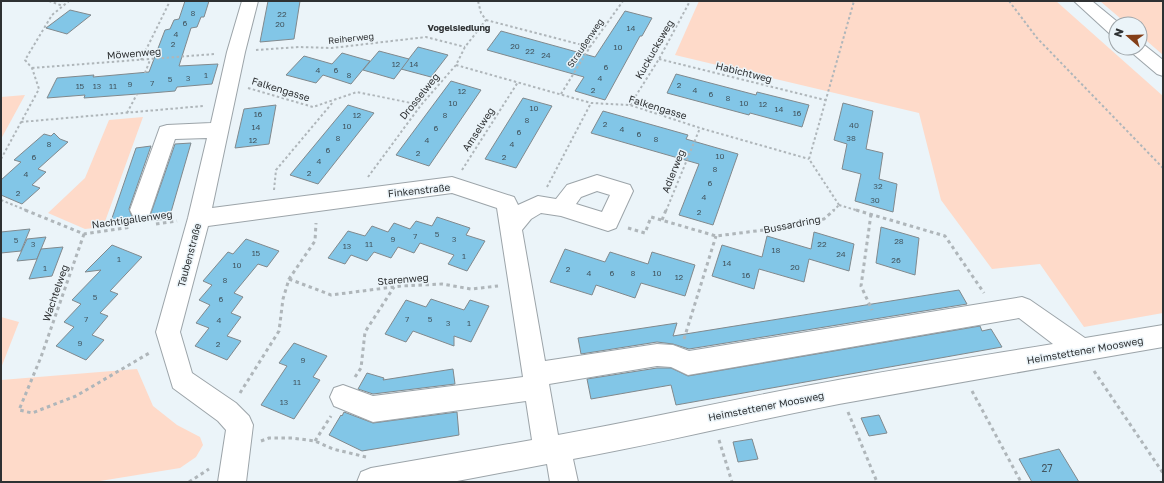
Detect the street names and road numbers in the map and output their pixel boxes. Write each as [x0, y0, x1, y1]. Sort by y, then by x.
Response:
street label: Straußenweg [565, 16, 605, 70]
street label: Kuckucksweg [632, 17, 676, 81]
street label: Reiherweg [328, 30, 374, 46]
street label: Möwenweg [106, 45, 162, 61]
street label: Habichtweg [715, 59, 773, 85]
street label: Drosselweg [397, 70, 441, 122]
street label: Falkengasse [250, 74, 312, 104]
street label: Falkengasse [627, 92, 689, 122]
street label: Amselweg [459, 105, 497, 153]
street label: Adlerweg [659, 148, 687, 194]
street label: Finkenstraße [387, 181, 451, 199]
street label: Nachtigallenweg [91, 207, 173, 231]
street label: Bussardring [762, 213, 822, 235]
street label: Taubenstraße [175, 222, 203, 288]
street label: Wachtelweg [40, 263, 70, 323]
street label: Starenweg [377, 271, 429, 287]
street label: Heimstettener Moosweg [1026, 334, 1144, 366]
street label: Heimstettener Moosweg [707, 389, 825, 423]

